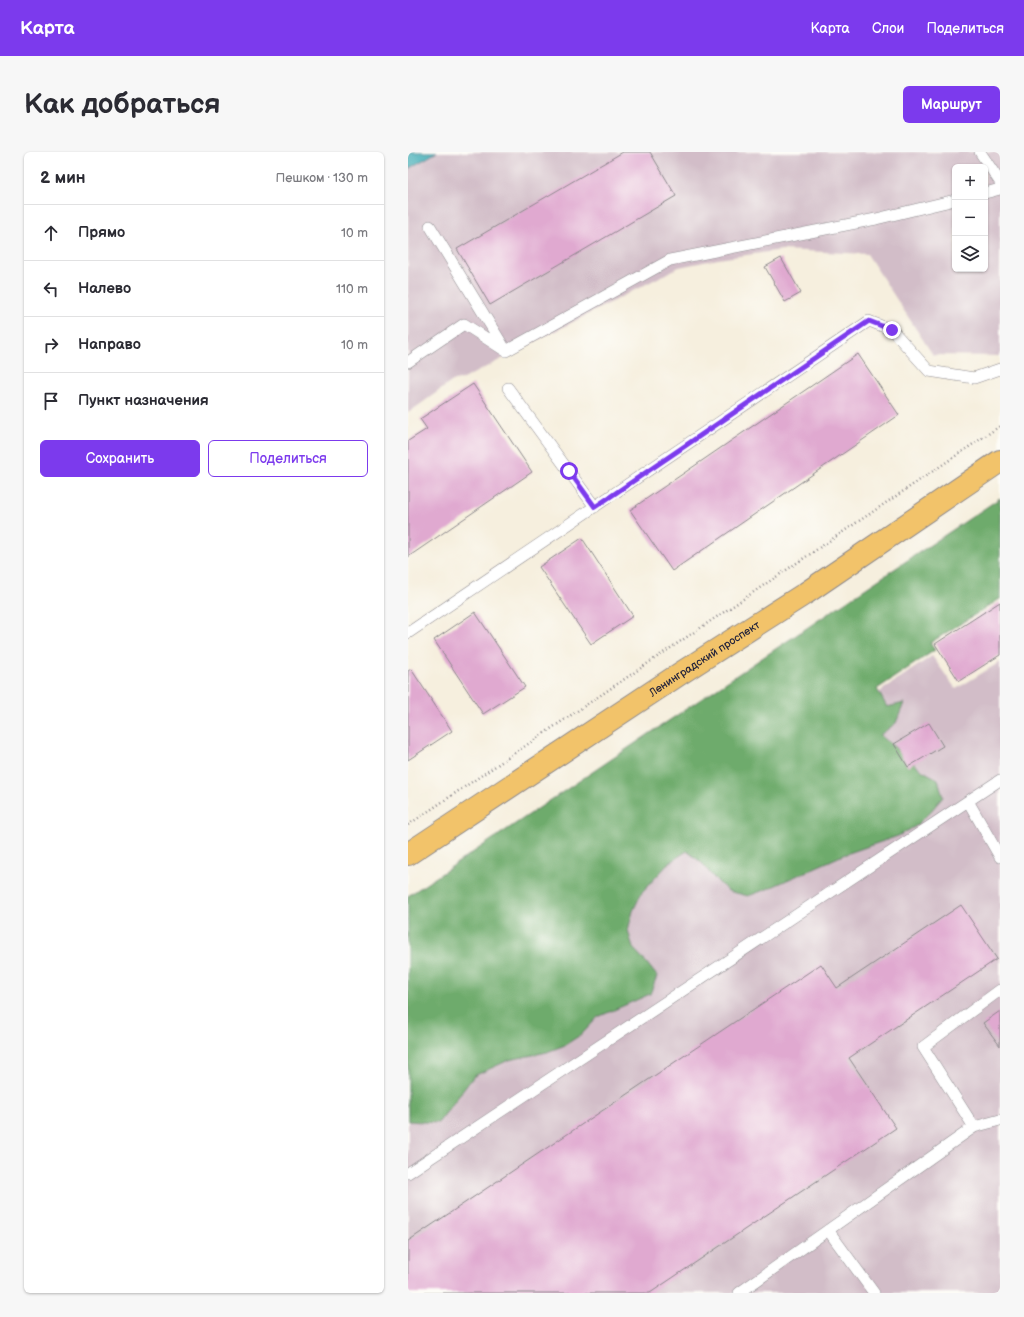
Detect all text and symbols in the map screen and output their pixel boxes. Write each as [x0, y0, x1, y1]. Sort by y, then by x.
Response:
text: Карта [20, 17, 74, 40]
text: Карта [810, 20, 850, 37]
text: Слои [872, 20, 904, 37]
text: Поделиться [926, 20, 1004, 37]
button: Маршрут [903, 86, 1000, 123]
text: Как добраться [24, 88, 221, 121]
map controls [952, 164, 988, 272]
button: + [952, 164, 988, 200]
text: 2 мин [40, 168, 86, 188]
text: Пешком · 130 m [276, 170, 368, 186]
button: − [952, 200, 988, 236]
icon: ahead [40, 222, 62, 244]
text: Прямо [78, 223, 125, 242]
text: 10 m [341, 225, 368, 241]
button: layers [952, 236, 988, 272]
icon: left [40, 278, 62, 300]
text: Налево [78, 279, 131, 298]
text: 110 m [336, 281, 368, 297]
route end [883, 321, 901, 339]
icon: right [40, 334, 62, 356]
text: Направо [78, 335, 141, 354]
text: 10 m [341, 337, 368, 353]
icon: arrive [40, 390, 62, 412]
text: Пункт назначения [78, 391, 209, 410]
button: Сохранить [40, 440, 200, 477]
button: Поделиться [208, 440, 368, 477]
route start [560, 462, 578, 480]
street label: Ленинградский проспект [646, 618, 762, 700]

